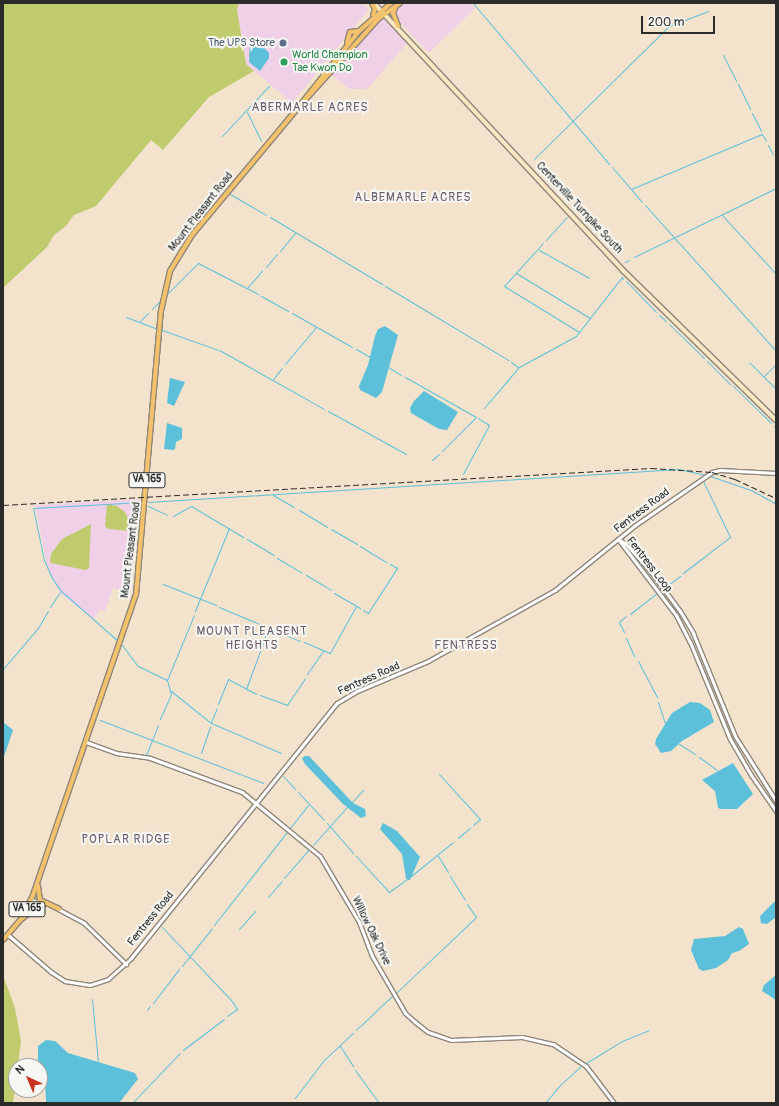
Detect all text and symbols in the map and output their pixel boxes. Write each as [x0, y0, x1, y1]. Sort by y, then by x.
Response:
scale bar [643, 8, 717, 34]
text: 200 m [648, 15, 684, 30]
place label: The UPS Store [208, 36, 275, 50]
marker: The UPS Store [278, 38, 288, 48]
place label: World Champion Tae Kwon Do [292, 49, 368, 75]
marker: World Champion Tae Kwon Do [279, 57, 289, 67]
district label: ABERMARLE ACRES [252, 101, 368, 115]
street label: Centerville Turnpike South [533, 160, 625, 256]
street label: Mount Pleasant Road [166, 170, 236, 254]
district label: ALBEMARLE ACRES [355, 191, 471, 205]
road number: VA 165 [128, 472, 166, 488]
street label: Fentress Road [612, 486, 672, 536]
street label: Mount Pleasant Road [119, 501, 143, 599]
street label: Fentress Loop [623, 535, 675, 595]
district label: MOUNT PLEASENT HEIGHTS [196, 625, 308, 653]
district label: FENTRESS [434, 639, 498, 653]
street label: Fentress Road [336, 660, 402, 698]
district label: POPLAR RIDGE [81, 833, 171, 847]
street label: Fentress Road [125, 889, 177, 949]
street label: Willow Oak Drive [349, 895, 393, 967]
road number: VA 165 [8, 901, 46, 917]
north arrow [8, 1058, 48, 1098]
text: N [13, 1062, 27, 1077]

